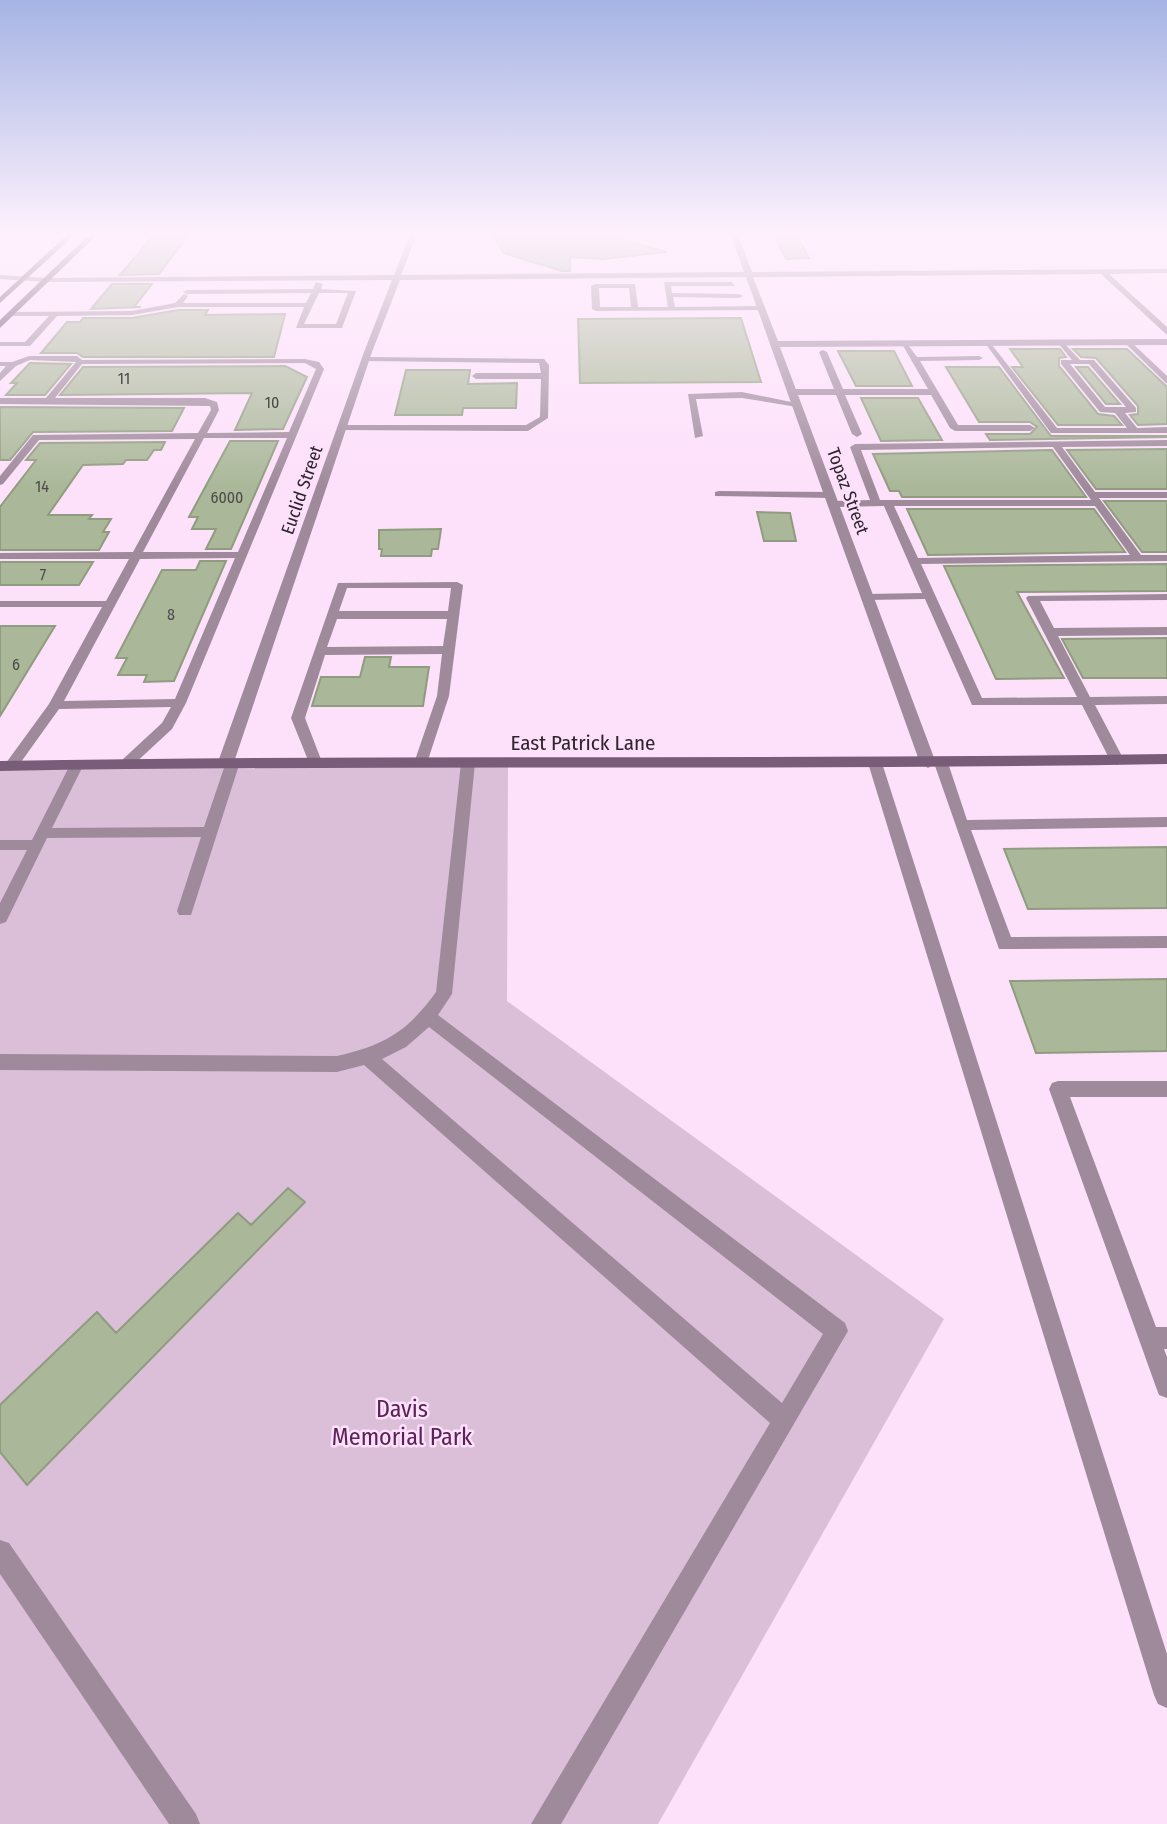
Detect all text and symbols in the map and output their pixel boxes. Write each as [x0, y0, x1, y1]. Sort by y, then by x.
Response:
house number: 11 [118, 369, 130, 388]
house number: 10 [265, 393, 279, 412]
street label: Euclid Street [277, 442, 328, 537]
street label: Topaz Street [822, 445, 874, 537]
house number: 14 [35, 477, 49, 496]
house number: 6000 [211, 488, 243, 507]
house number: 7 [40, 565, 47, 584]
house number: 8 [167, 605, 175, 624]
house number: 6 [12, 655, 20, 674]
street label: East Patrick Lane [511, 730, 655, 756]
park label: Davis Memorial Park [332, 1395, 473, 1451]

